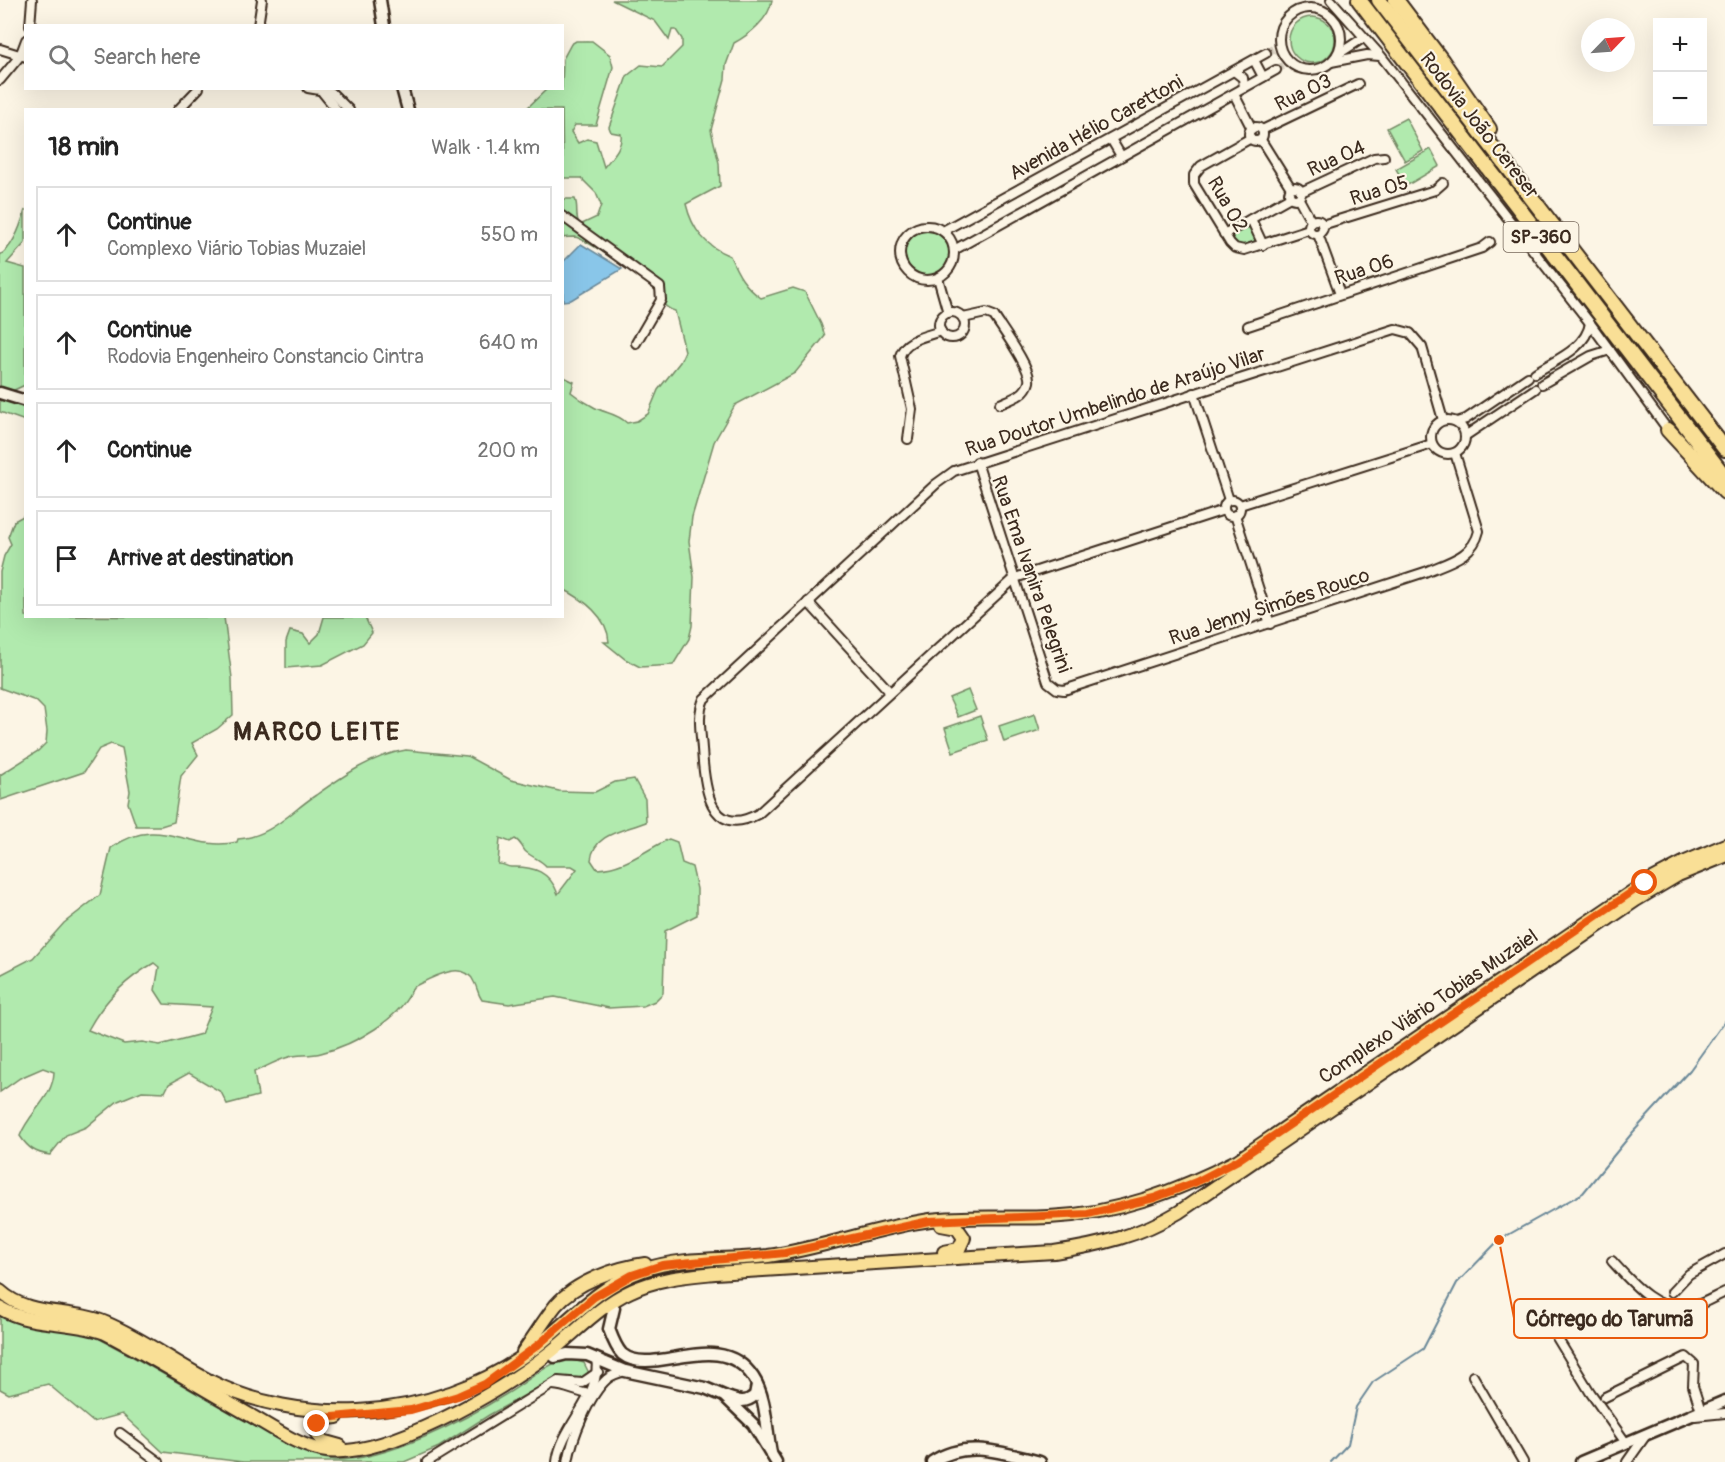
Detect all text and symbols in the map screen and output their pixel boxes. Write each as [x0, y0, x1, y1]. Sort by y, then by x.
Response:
north arrow [1581, 18, 1635, 72]
map controls [1653, 18, 1707, 126]
button: + [1653, 18, 1707, 72]
search box [24, 24, 564, 90]
icon: search [45, 41, 78, 74]
text: Search here [93, 43, 200, 71]
street label: Rodovia João Cereser [1415, 47, 1545, 204]
street label: Rua 03 [1271, 68, 1336, 117]
street label: Avenida Hélio Carettoni [1005, 69, 1188, 186]
button: − [1653, 72, 1707, 126]
text: 18 min [48, 131, 119, 163]
text: Walk · 1.4 km [431, 135, 540, 160]
street label: Rua 04 [1303, 135, 1369, 182]
street label: Rua 05 [1347, 170, 1411, 211]
street label: Rua 02 [1202, 172, 1253, 237]
text: Continue [107, 208, 191, 236]
icon: ahead [50, 218, 83, 251]
text: 550 m [481, 222, 538, 247]
road number: SP-360 [1504, 222, 1578, 252]
text: Complexo Viário Tobias Muzaiel [107, 236, 366, 261]
street label: Rua 06 [1331, 248, 1397, 291]
text: Continue [107, 316, 191, 344]
icon: ahead [50, 326, 83, 359]
text: 640 m [479, 330, 538, 355]
street label: Rua Doutor Umbelindo de Araújo Vilar [962, 341, 1268, 462]
text: Rodovia Engenheiro Constancio Cintra [107, 344, 424, 369]
icon: ahead [50, 434, 83, 467]
text: Continue [107, 436, 191, 464]
text: 200 m [477, 438, 538, 463]
street label: Rua Ema Ivanira Pelegrini [986, 472, 1077, 676]
icon: arrive [50, 542, 83, 575]
text: Arrive at destination [107, 544, 293, 572]
street label: Rua Jenny Simões Rouco [1166, 562, 1373, 651]
district label: MARCO LEITE [233, 716, 401, 748]
route start [1631, 869, 1657, 895]
street label: Complexo Viário Tobias Muzaiel [1314, 924, 1543, 1089]
callout: Córrego do Tarumã [1514, 1299, 1707, 1338]
text: Córrego do Tarumã [1526, 1306, 1694, 1333]
route end [303, 1410, 329, 1436]

